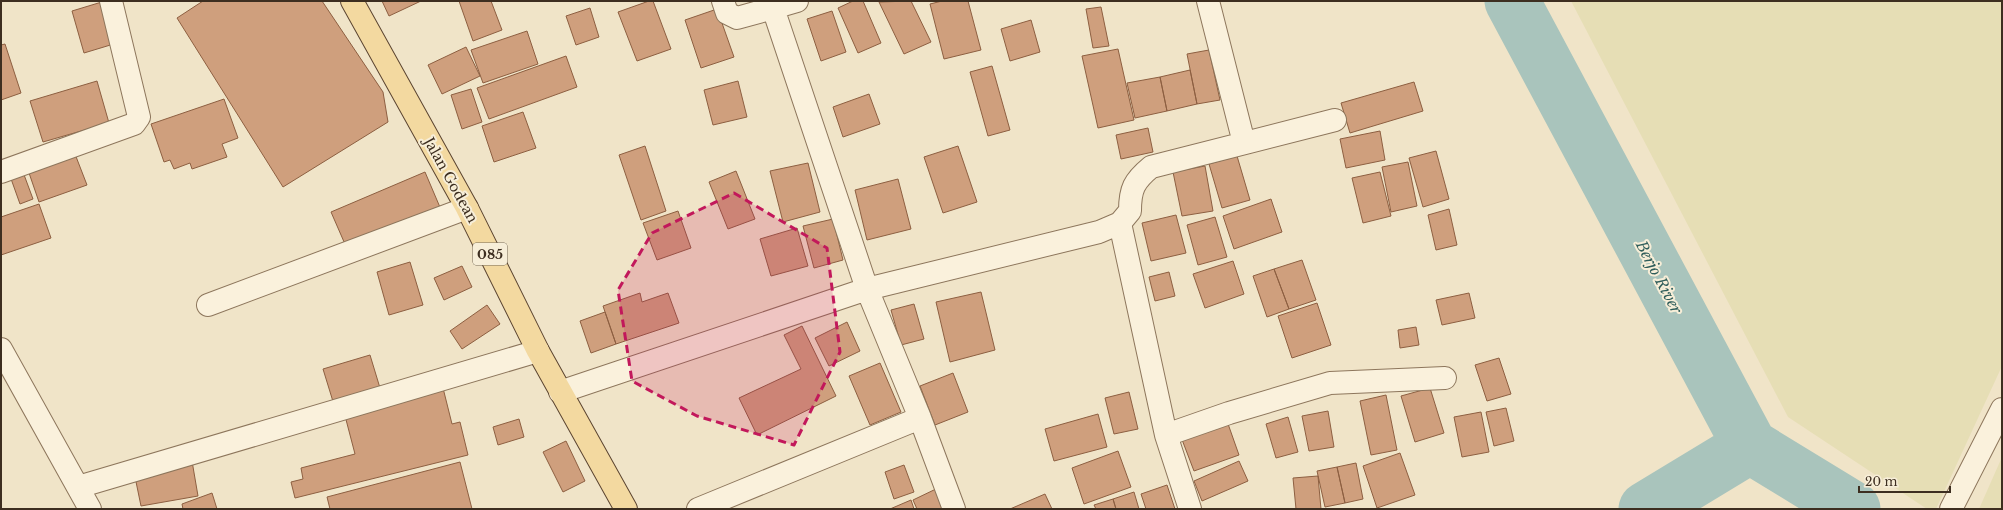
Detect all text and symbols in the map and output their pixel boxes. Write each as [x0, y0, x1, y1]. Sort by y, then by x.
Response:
street label: Jalan Godean [419, 132, 482, 226]
water label: Berjo River [1631, 236, 1687, 318]
road number: 085 [473, 243, 507, 265]
scale bar [1859, 468, 1950, 494]
text: 20 m [1865, 474, 1897, 489]

